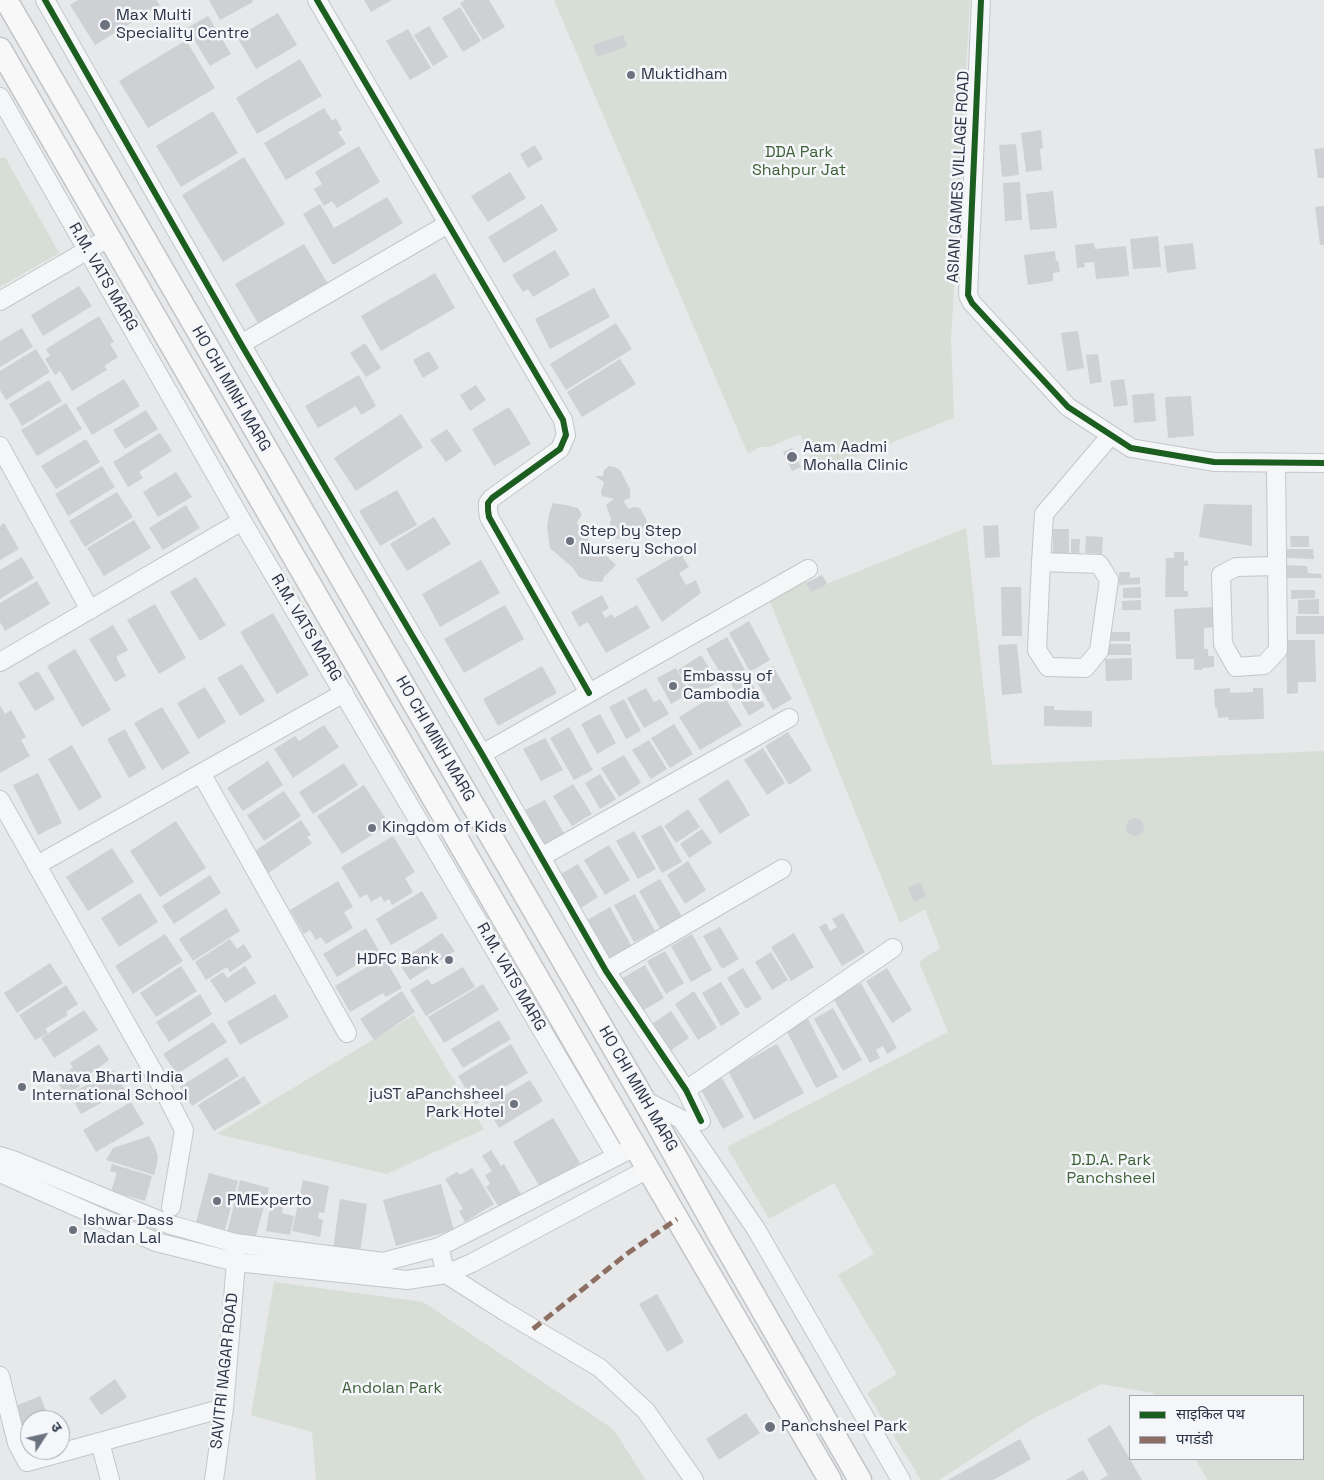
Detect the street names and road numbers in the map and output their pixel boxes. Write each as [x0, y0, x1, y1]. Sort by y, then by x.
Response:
street label: ASIAN GAMES VILLAGE ROAD [944, 71, 974, 283]
street label: R.M. VATS MARG [64, 220, 142, 334]
street label: HO CHI MINH MARG [187, 323, 275, 455]
street label: R.M. VATS MARG [266, 571, 346, 685]
street label: HO CHI MINH MARG [391, 673, 479, 805]
street label: R.M. VATS MARG [472, 920, 550, 1034]
street label: HO CHI MINH MARG [594, 1023, 682, 1155]
street label: SAVITRI NAGAR ROAD [207, 1292, 243, 1450]

